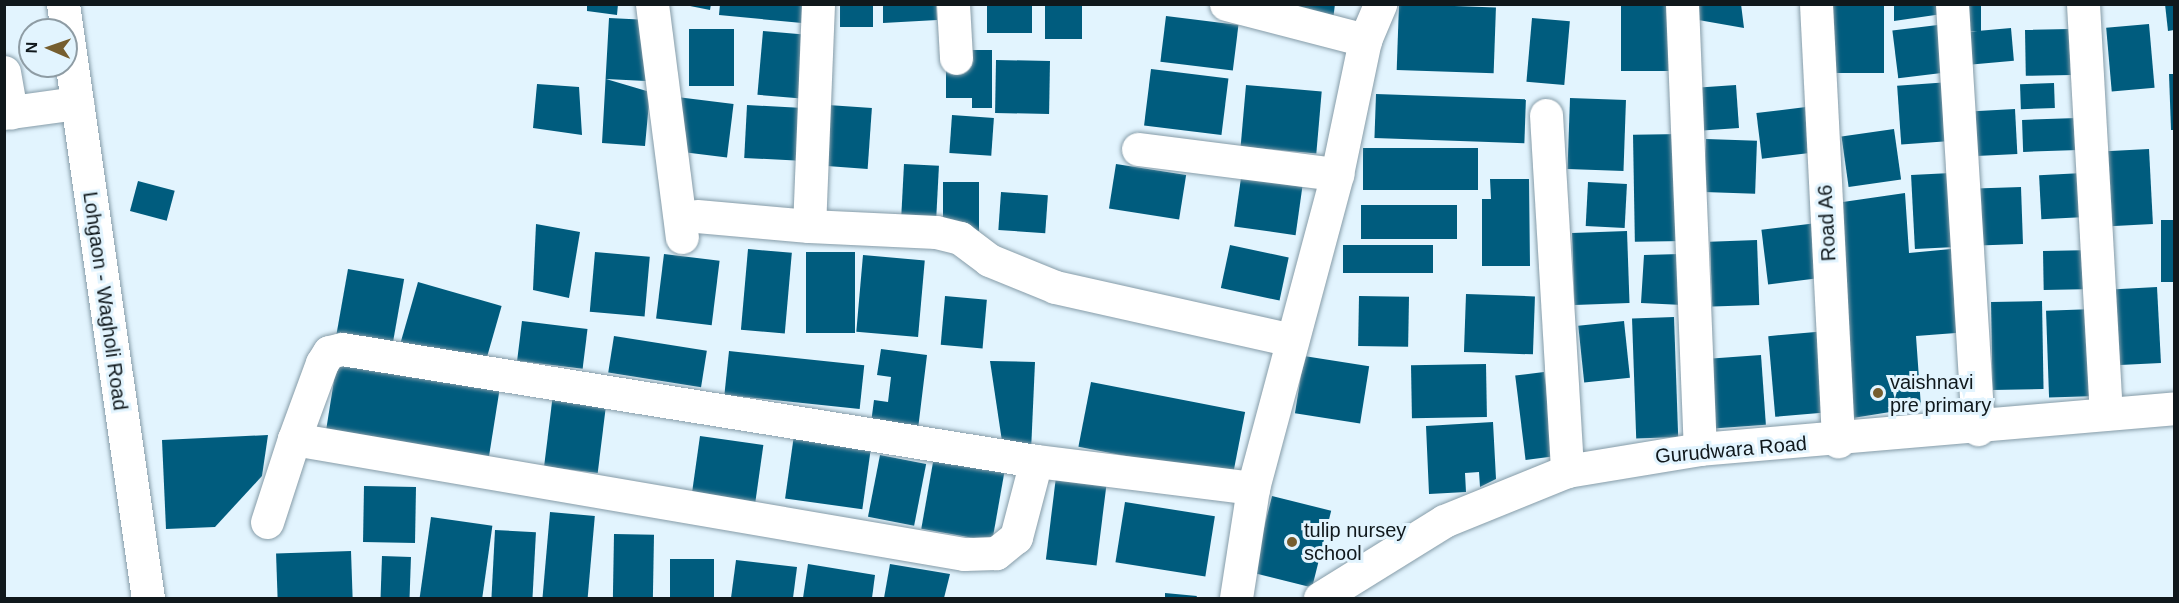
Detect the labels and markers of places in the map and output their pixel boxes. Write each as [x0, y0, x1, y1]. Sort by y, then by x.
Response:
place label: vaishnavi pre primary [1890, 370, 1991, 417]
marker: vaishnavi pre primary [1871, 386, 1885, 400]
place label: tulip nursey school [1304, 518, 1406, 565]
marker: tulip nursey school [1285, 535, 1299, 549]

